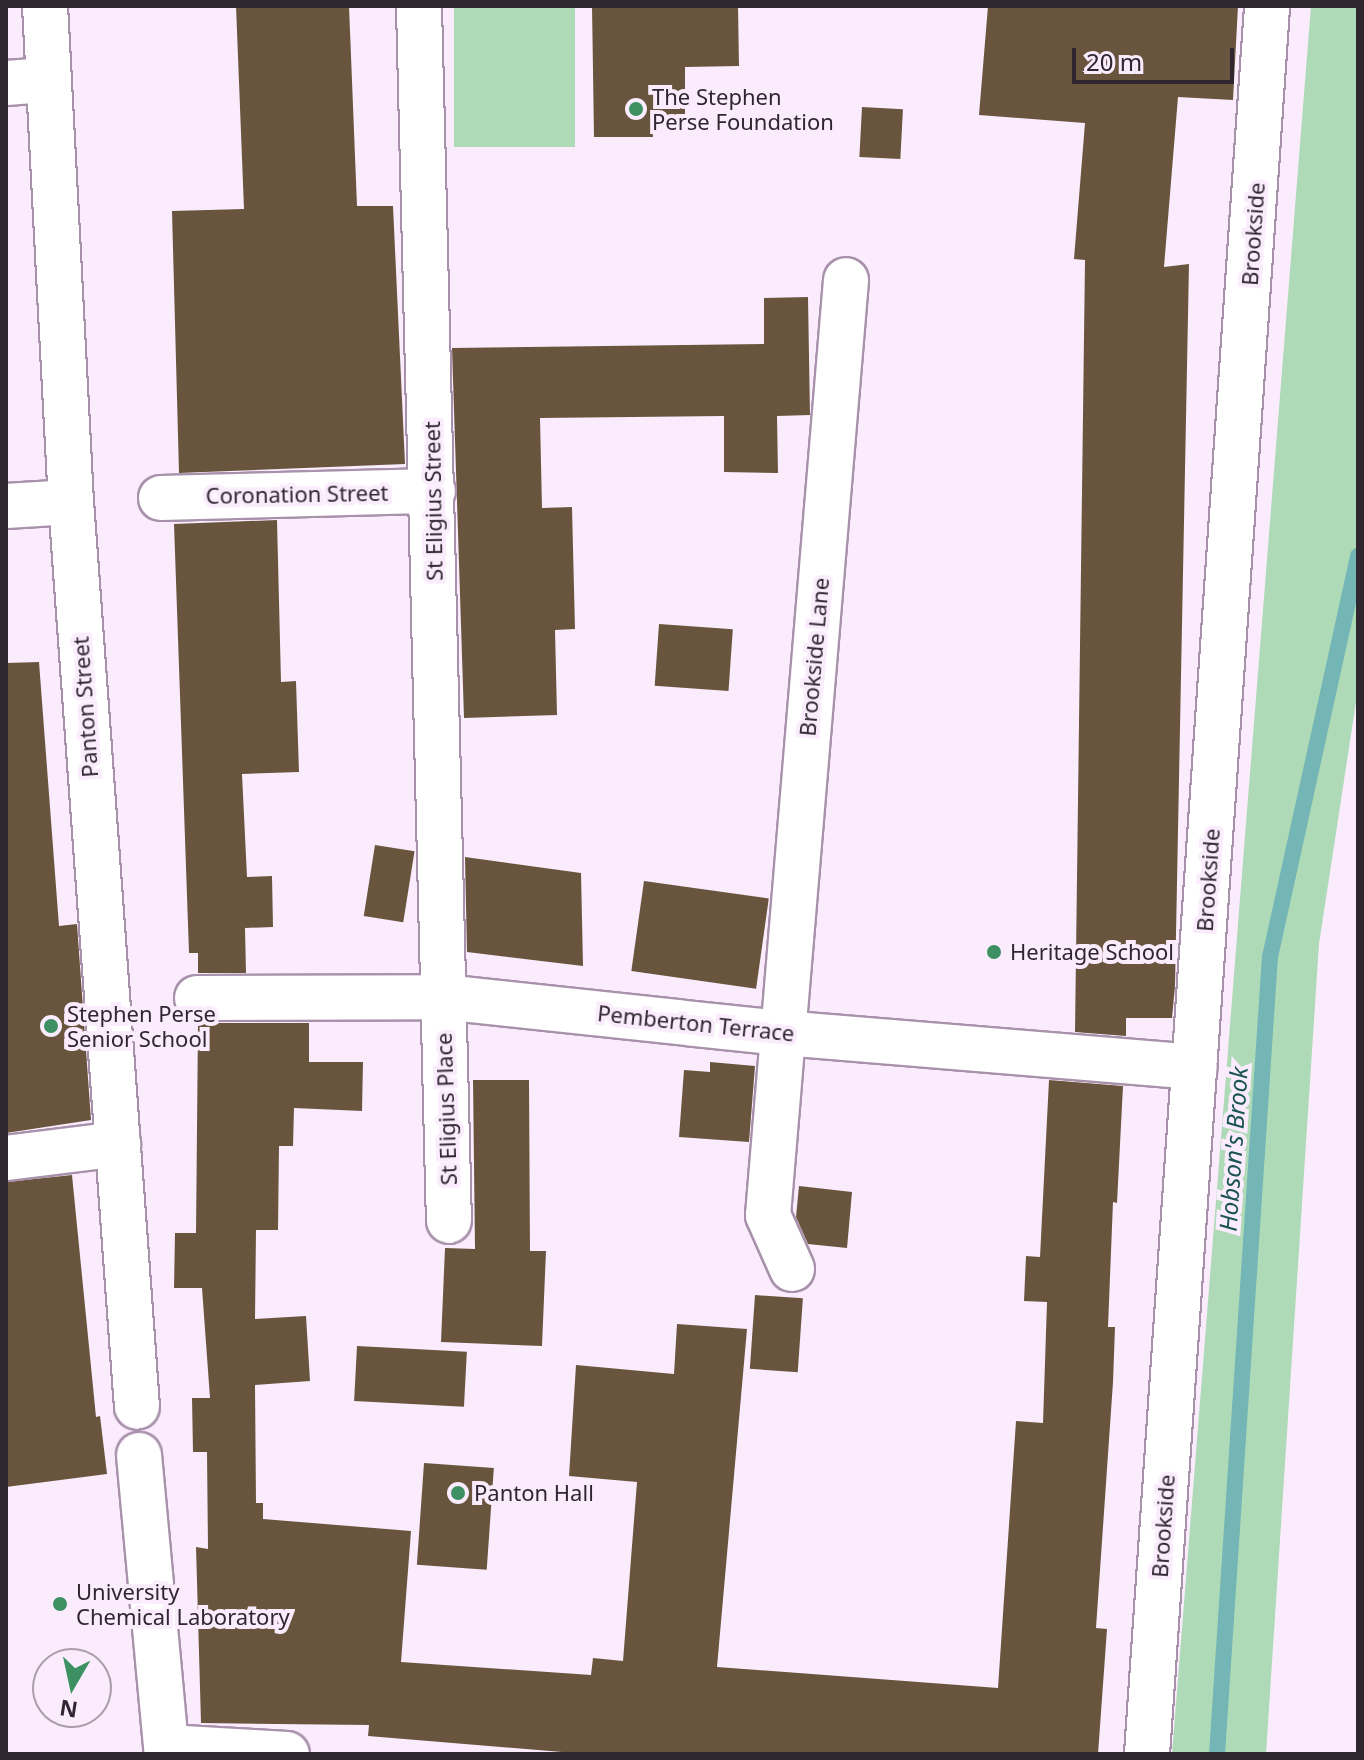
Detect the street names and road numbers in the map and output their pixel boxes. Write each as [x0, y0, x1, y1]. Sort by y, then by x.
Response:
street label: Brookside [1236, 181, 1270, 287]
street label: St Eligius Street [418, 421, 448, 581]
street label: Coronation Street [205, 479, 389, 509]
street label: Brookside Lane [794, 577, 834, 737]
street label: Panton Street [67, 636, 103, 778]
street label: Brookside [1191, 827, 1225, 933]
street label: Pemberton Terrace [596, 1000, 796, 1046]
street label: St Eligius Place [430, 1032, 462, 1186]
street label: Brookside [1146, 1473, 1180, 1579]

